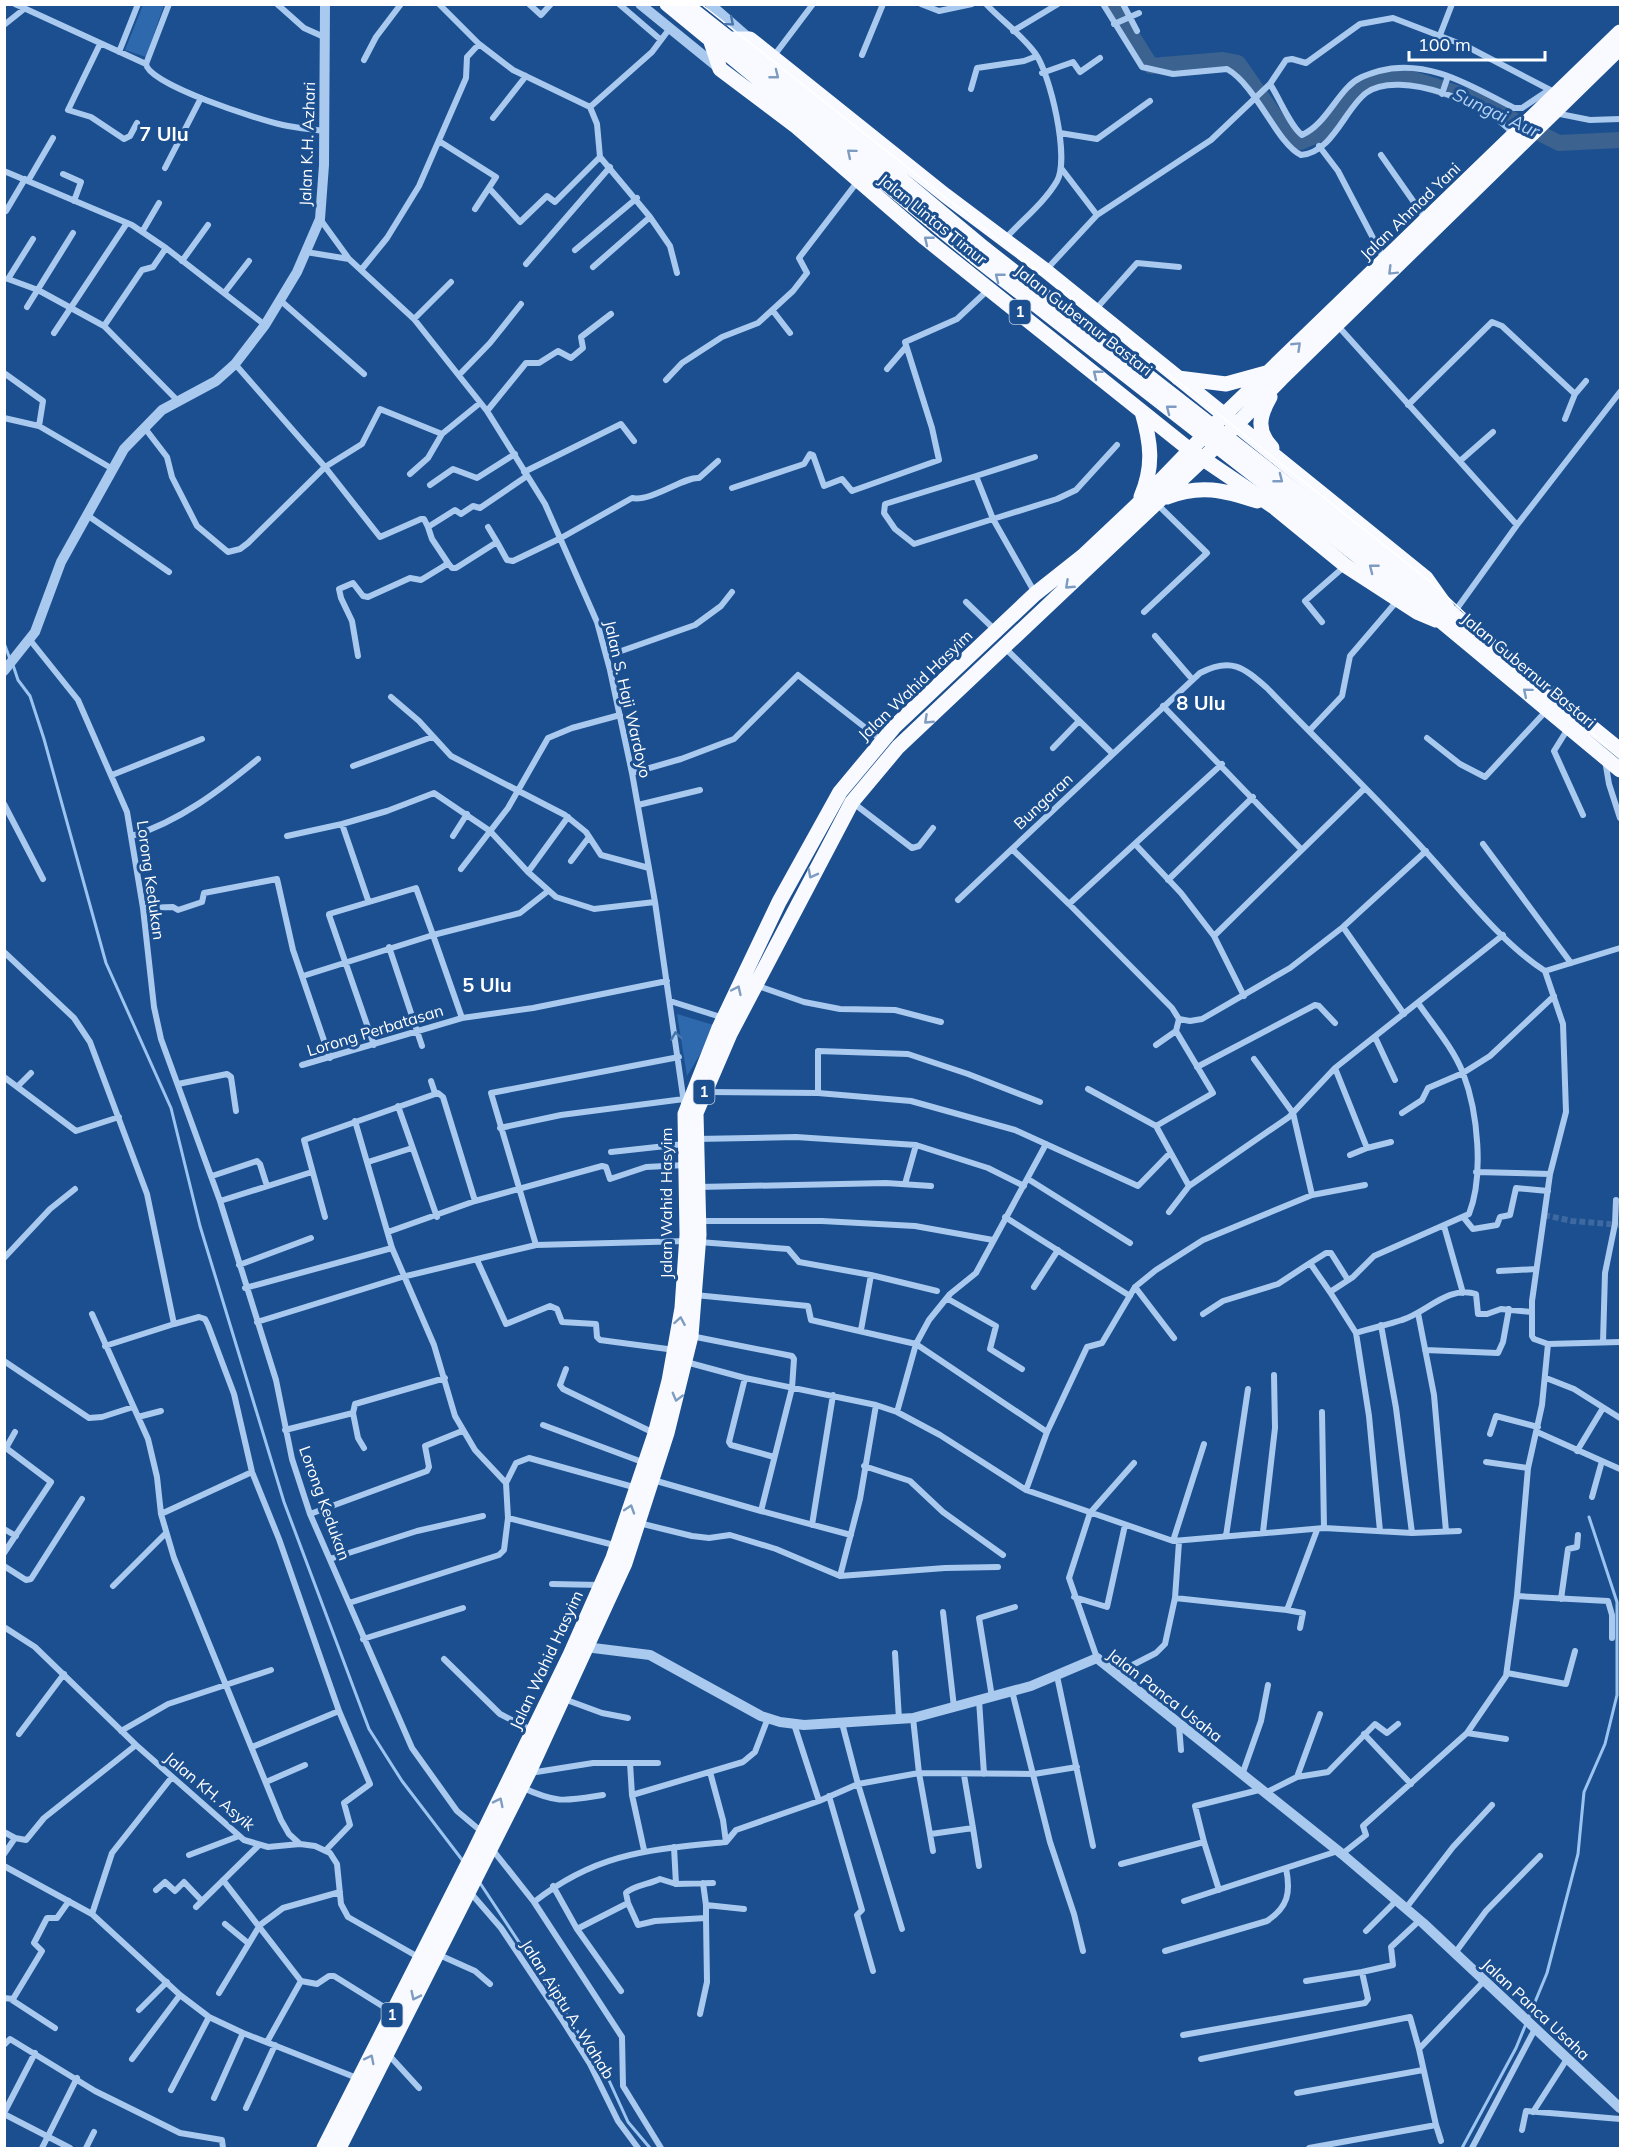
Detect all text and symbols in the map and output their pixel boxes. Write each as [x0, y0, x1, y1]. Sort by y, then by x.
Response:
one-way arrow [723, 14, 734, 25]
scale bar [1409, 24, 1546, 62]
text: 100 m [1418, 33, 1471, 56]
one-way arrow [768, 67, 779, 78]
street label: Jalan K.H. Azhari [295, 81, 319, 207]
water label: Sungai Aur [1449, 82, 1545, 143]
district label: 7 Ulu [139, 121, 189, 146]
one-way arrow [847, 150, 858, 161]
street label: Jalan Ahmad Yani [1356, 158, 1464, 264]
street label: Jalan Lintas Timur [875, 169, 991, 269]
one-way arrow [924, 236, 935, 247]
street label: Jalan Gubernur Bastari [1011, 260, 1157, 380]
one-way arrow [1389, 264, 1399, 275]
one-way arrow [995, 273, 1006, 284]
road number: 1 [1010, 300, 1030, 324]
one-way arrow [1290, 342, 1301, 353]
one-way arrow [1093, 371, 1104, 382]
one-way arrow [1165, 406, 1176, 417]
one-way arrow [1273, 471, 1284, 482]
one-way arrow [1369, 564, 1380, 575]
one-way arrow [1066, 578, 1077, 589]
street label: Jalan Gubernur Bastari [1458, 608, 1600, 732]
street label: Jalan S. Haji Wardoyo [600, 618, 656, 780]
street label: Jalan Wahid Hasyim [854, 625, 976, 745]
one-way arrow [1523, 688, 1534, 699]
district label: 8 Ulu [1176, 690, 1226, 715]
one-way arrow [924, 712, 935, 723]
street label: Bungaran [1009, 769, 1077, 833]
street label: Lorong Kedukan [133, 819, 169, 941]
one-way arrow [808, 868, 819, 879]
district label: 5 Ulu [462, 972, 512, 997]
one-way arrow [730, 985, 742, 996]
street label: Lorong Perbatasan [304, 1000, 446, 1060]
one-way arrow [670, 1032, 682, 1041]
road number: 1 [694, 1080, 714, 1104]
street label: Jalan Wahid Hasyim [656, 1127, 676, 1279]
one-way arrow [673, 1316, 685, 1325]
one-way arrow [672, 1391, 684, 1402]
street label: Lorong Kedukan [295, 1443, 355, 1563]
one-way arrow [622, 1504, 635, 1515]
street label: Jalan Wahid Hasyim [505, 1587, 587, 1733]
street label: Jalan Panca Usaha [1103, 1644, 1227, 1746]
street label: Jalan KH. Asyik [161, 1747, 260, 1835]
one-way arrow [492, 1797, 503, 1808]
street label: Jalan Aiptu A. Wahab [517, 1935, 619, 2083]
street label: Jalan Panca Usaha [1478, 1954, 1594, 2064]
one-way arrow [410, 1990, 422, 2001]
road number: 1 [382, 2003, 402, 2027]
one-way arrow [362, 2054, 374, 2065]

